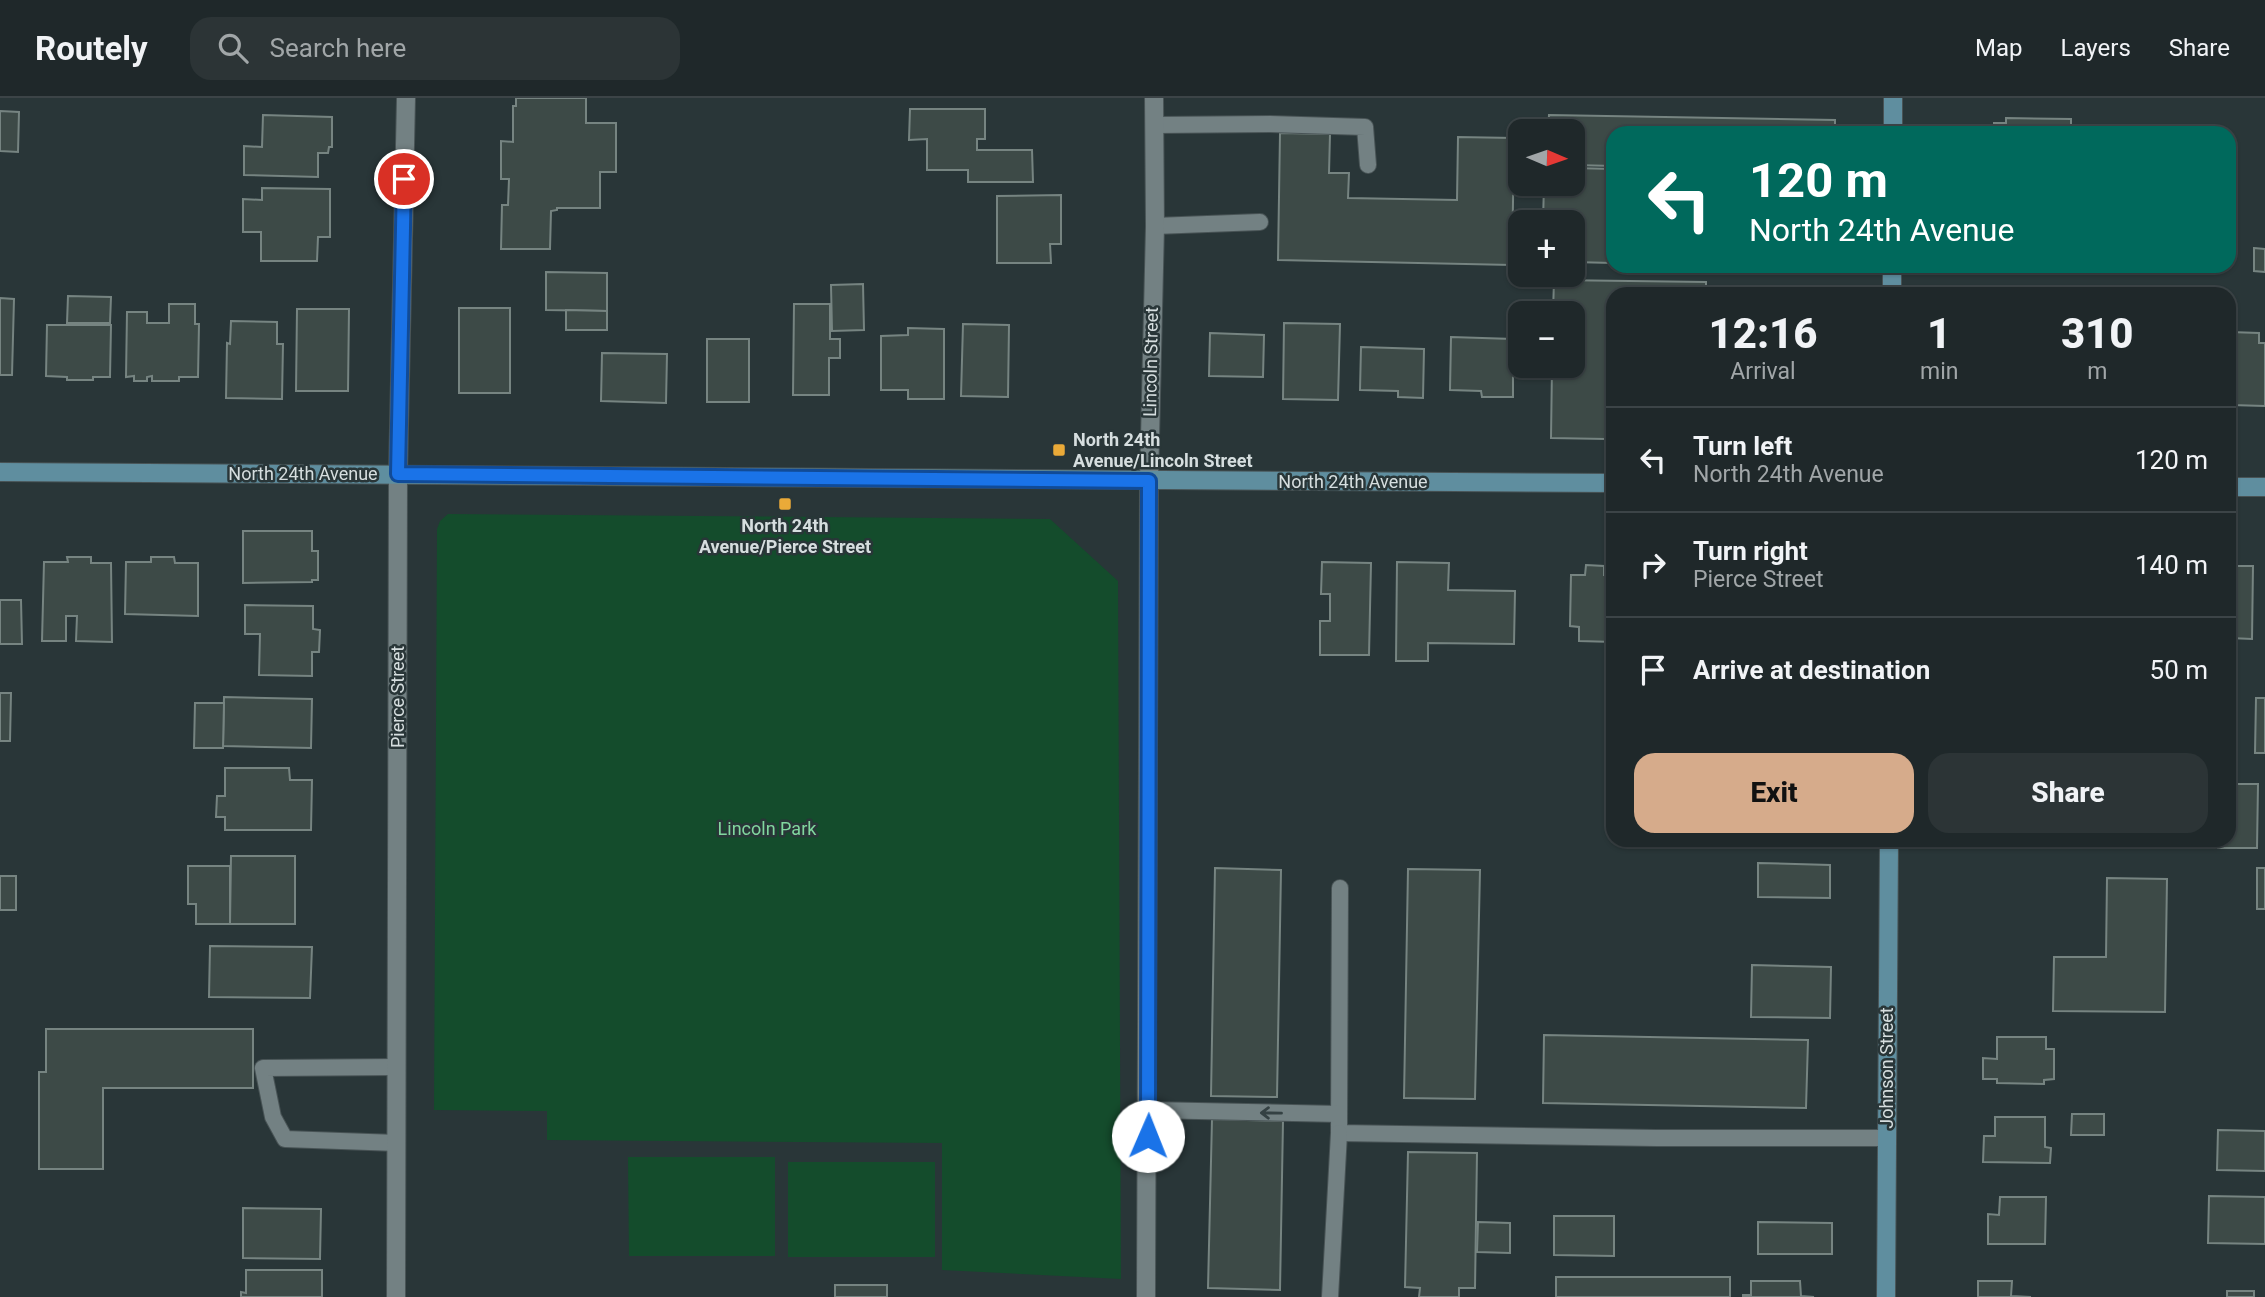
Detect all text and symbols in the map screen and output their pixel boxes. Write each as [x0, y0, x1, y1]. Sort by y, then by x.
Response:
search box [190, 17, 680, 80]
text: Routely [35, 29, 148, 68]
icon: search [214, 29, 252, 67]
text: Search here [270, 33, 406, 63]
text: Map [1975, 34, 2023, 62]
text: Layers [2061, 34, 2131, 62]
text: Share [2169, 34, 2230, 62]
north arrow [1508, 119, 1586, 196]
map controls [1508, 119, 1585, 378]
pin [374, 149, 434, 209]
text: 120 m [1749, 152, 1888, 209]
icon: left [1634, 154, 1725, 245]
icon: arrive [385, 160, 423, 198]
button: + [1508, 210, 1585, 287]
text: North 24th Avenue [1749, 211, 2014, 249]
button: − [1508, 301, 1585, 378]
street label: Lincoln Street [1139, 307, 1162, 417]
text: 12:16 [1708, 309, 1818, 358]
text: 1 [1927, 309, 1951, 358]
text: 310 [2061, 309, 2134, 358]
text: Arrival [1730, 358, 1796, 385]
text: min [1920, 358, 1958, 385]
text: m [2087, 358, 2107, 385]
place label: North 24th Avenue/Lincoln Street [1073, 429, 1253, 471]
text: Turn left [1693, 431, 1792, 461]
icon: left [1634, 441, 1672, 479]
marker: North 24th Avenue/Lincoln Street [1051, 442, 1067, 458]
text: 120 m [2135, 445, 2208, 475]
text: North 24th Avenue [1693, 461, 1884, 488]
street label: North 24th Avenue [228, 463, 378, 484]
street label: North 24th Avenue [1278, 471, 1428, 492]
marker: North 24th Avenue/Pierce Street [777, 496, 793, 512]
place label: North 24th Avenue/Pierce Street [699, 515, 871, 557]
text: Turn right [1693, 536, 1808, 566]
icon: right [1634, 546, 1672, 584]
text: 140 m [2135, 550, 2208, 580]
text: Pierce Street [1693, 566, 1824, 593]
street label: Pierce Street [387, 646, 408, 748]
icon: arrive [1634, 651, 1672, 689]
text: Arrive at destination [1693, 655, 1930, 685]
text: 50 m [2150, 655, 2208, 685]
button: Exit [1634, 753, 1914, 833]
button: Share [1928, 753, 2208, 833]
park label: Lincoln Park [718, 818, 817, 839]
street label: Johnson Street [1876, 1007, 1897, 1129]
position arrow [1111, 1099, 1185, 1173]
one-way arrow [1260, 1106, 1283, 1119]

